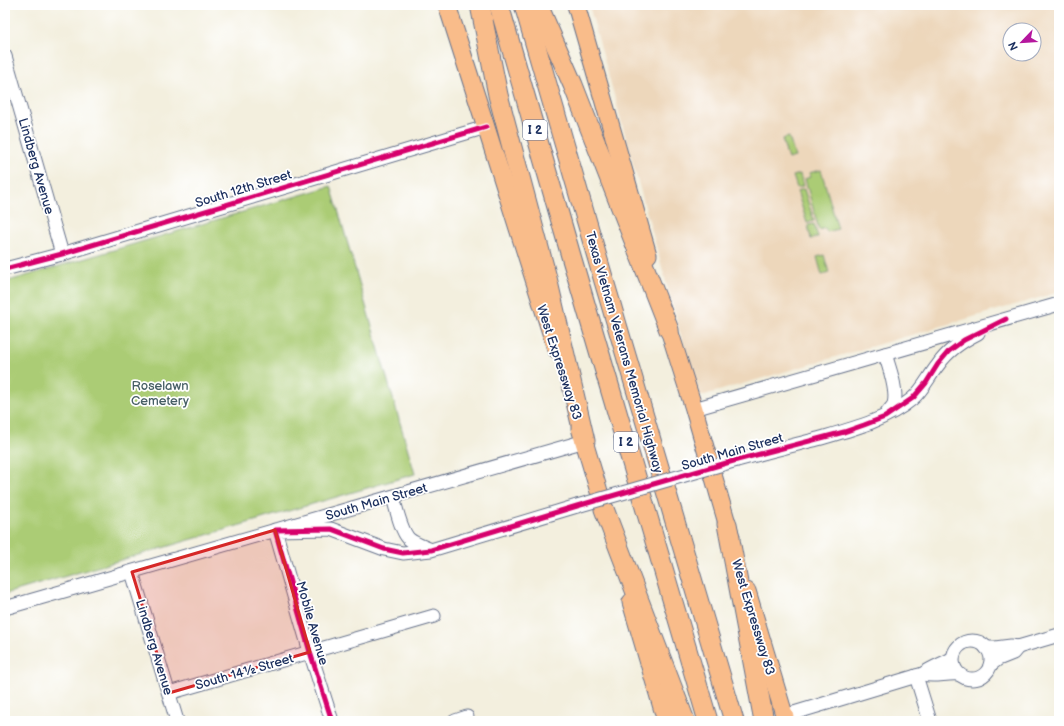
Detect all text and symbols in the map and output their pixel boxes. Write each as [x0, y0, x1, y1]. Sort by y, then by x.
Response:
north arrow [1002, 22, 1042, 62]
text: N [1006, 40, 1021, 53]
street label: Lindberg Avenue [15, 116, 58, 217]
road number: I 2 [523, 120, 547, 140]
street label: South 12th Street [193, 167, 293, 211]
street label: Texas Vietnam Veterans Memorial Highway [582, 230, 666, 475]
street label: West Expressway 83 [533, 303, 585, 422]
park label: Roselawn Cemetery [131, 378, 189, 409]
street label: South Main Street [680, 430, 785, 474]
road number: I 2 [614, 432, 638, 452]
street label: South Main Street [324, 480, 429, 524]
street label: West Expressway 83 [728, 558, 778, 677]
street label: Mobile Avenue [292, 579, 332, 667]
street label: Lindberg Avenue [132, 597, 176, 697]
street label: South 14½ Street [193, 650, 295, 694]

